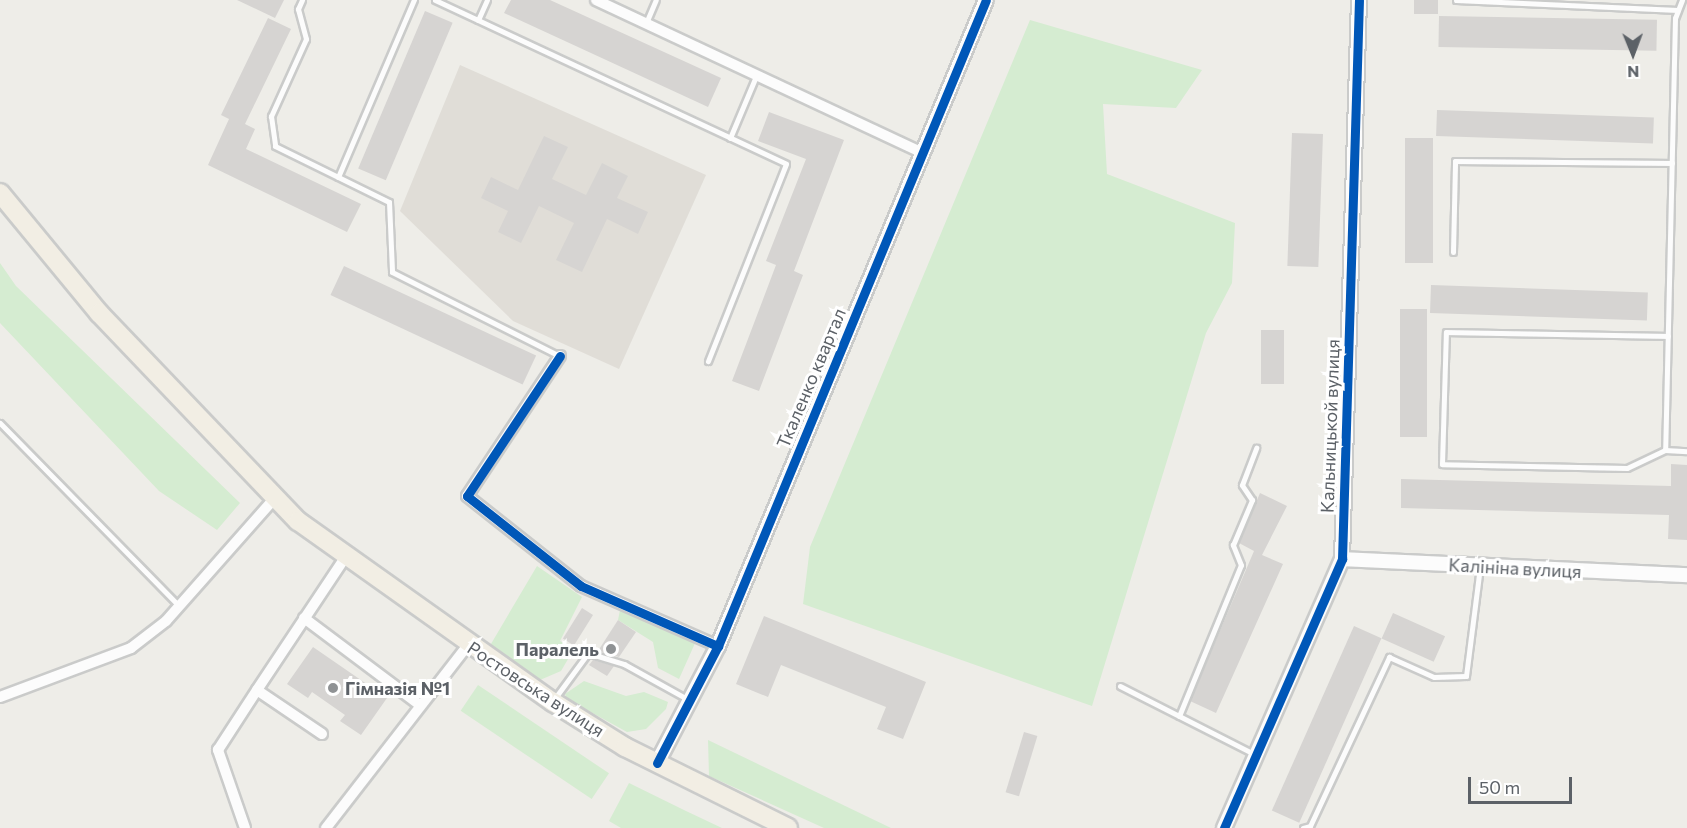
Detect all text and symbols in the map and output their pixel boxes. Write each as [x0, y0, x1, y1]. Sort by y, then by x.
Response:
north arrow [1603, 24, 1663, 84]
text: N [1627, 63, 1639, 82]
street label: Ткаленко квартал [772, 305, 850, 451]
street label: Кальницькой вулиця [1316, 339, 1344, 513]
street label: Калініна вулиця [1448, 554, 1582, 582]
street label: Ростовська вулиця [464, 637, 608, 741]
place label: Паралель [516, 638, 599, 660]
marker: Паралель [604, 642, 618, 656]
place label: Гімназія №1 [345, 677, 450, 699]
marker: Гімназія №1 [326, 681, 340, 695]
scale bar [1471, 765, 1574, 803]
text: 50 m [1479, 776, 1520, 798]

